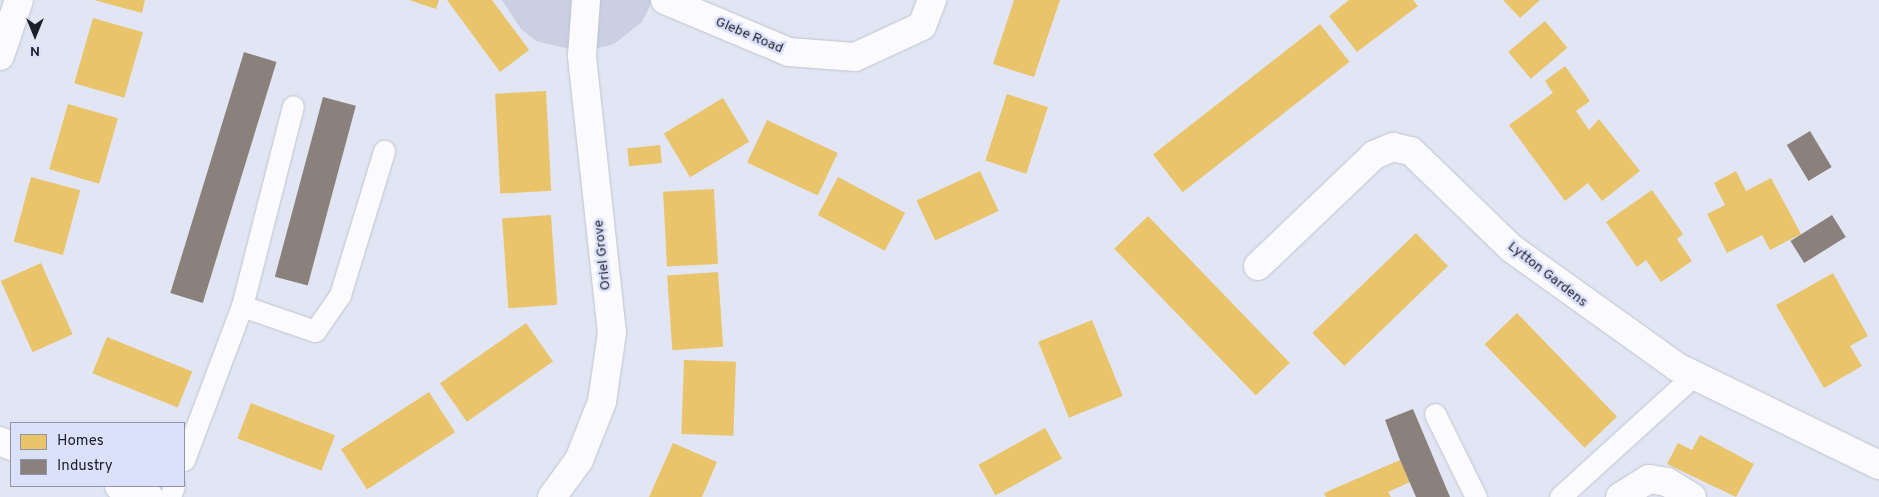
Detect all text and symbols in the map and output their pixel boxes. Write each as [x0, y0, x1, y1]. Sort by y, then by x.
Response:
north arrow [10, 10, 60, 60]
street label: Glebe Road [713, 14, 785, 58]
text: N [30, 42, 40, 59]
street label: Oriel Grove [591, 219, 615, 291]
street label: Lytton Gardens [1504, 239, 1590, 311]
legend [10, 422, 185, 487]
text: Homes [57, 432, 104, 451]
text: Industry [57, 457, 113, 476]

